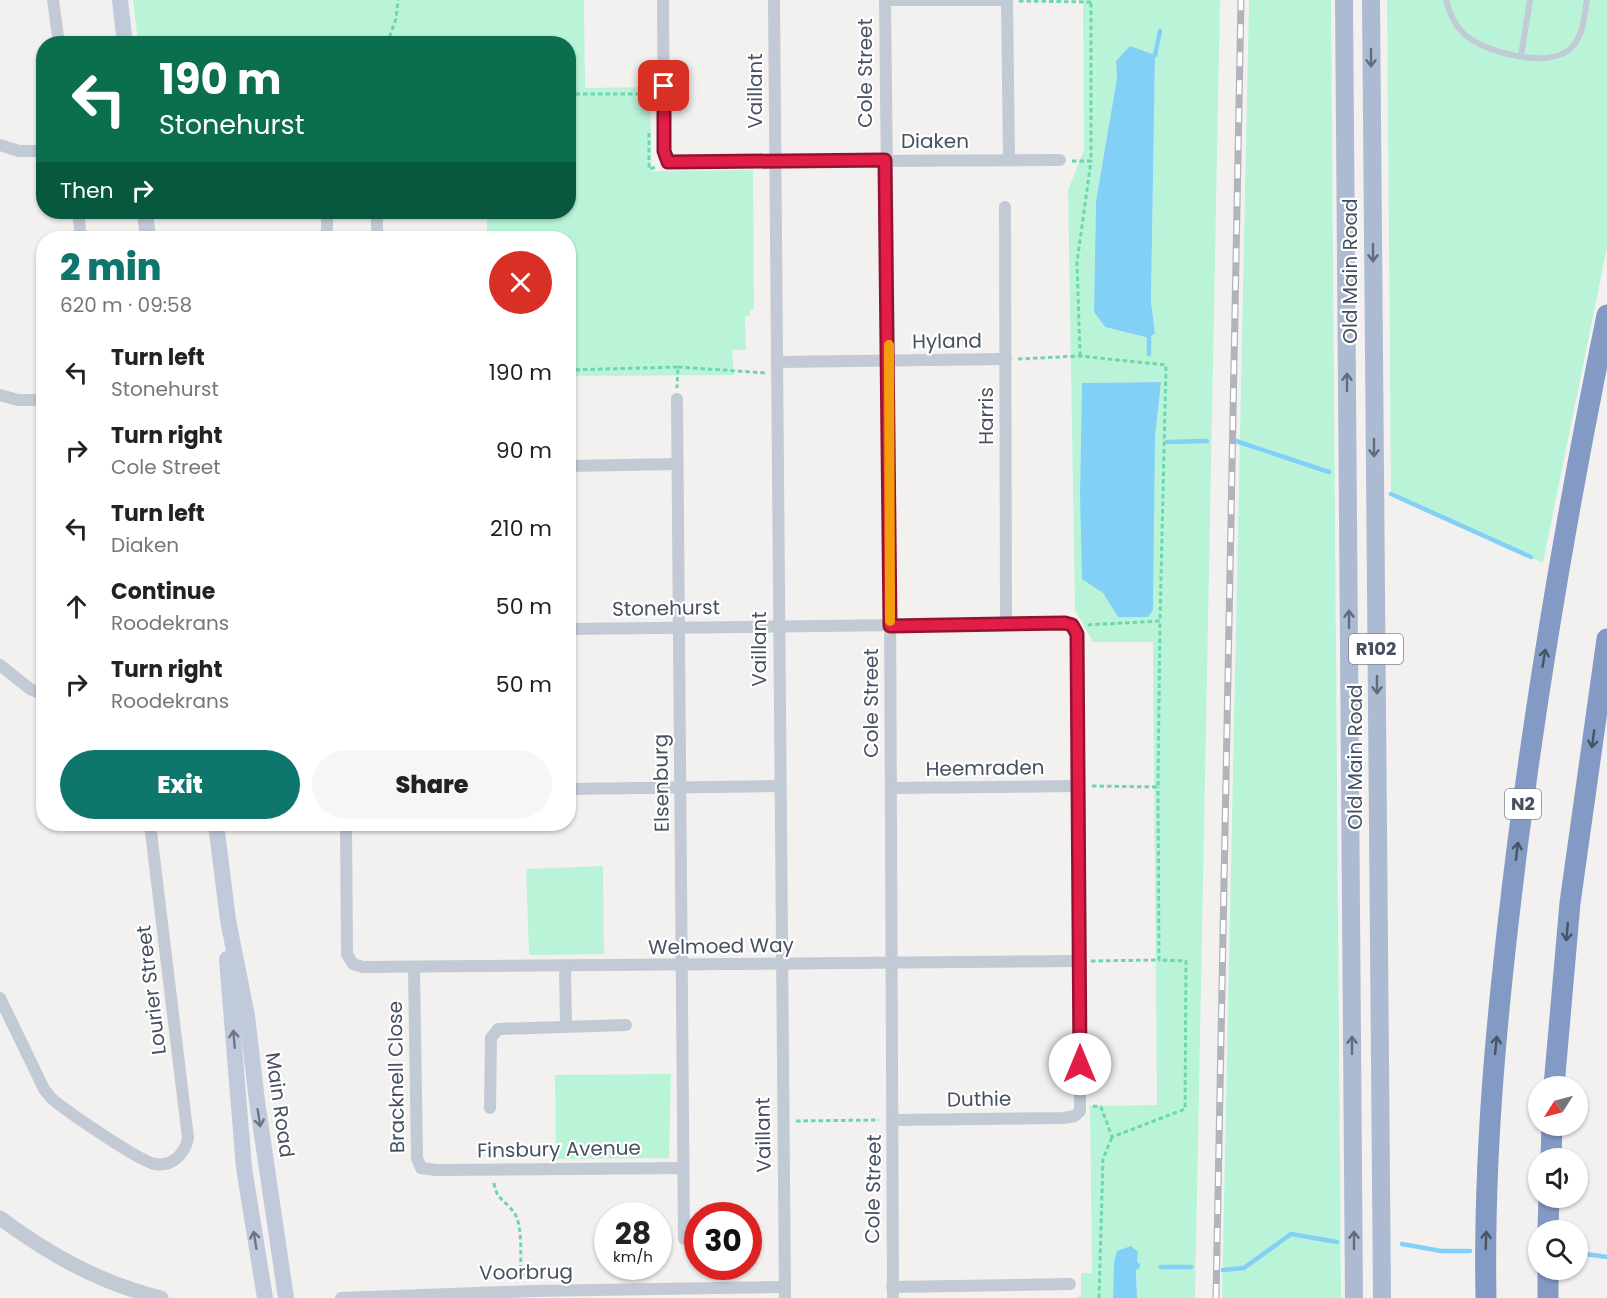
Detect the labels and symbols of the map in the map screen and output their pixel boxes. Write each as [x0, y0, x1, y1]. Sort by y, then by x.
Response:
street label: Cole Street [851, 18, 879, 128]
one-way arrow [1365, 48, 1377, 68]
street label: Vaillant [741, 53, 769, 129]
pin [638, 60, 689, 111]
street label: Diaken [901, 127, 969, 155]
street label: Old Main Road [1336, 198, 1364, 344]
one-way arrow [1367, 243, 1379, 263]
street label: Hyland [912, 326, 982, 356]
one-way arrow [1341, 372, 1353, 392]
street label: Harris [972, 387, 1000, 445]
one-way arrow [1369, 438, 1380, 458]
street label: Stonehurst [612, 593, 720, 623]
one-way arrow [1343, 609, 1355, 629]
street label: Vaillant [745, 611, 773, 687]
road number: R102 [1349, 634, 1403, 664]
street label: Cole Street [857, 648, 885, 758]
one-way arrow [1538, 648, 1549, 668]
one-way arrow [1371, 675, 1382, 695]
street label: Old Main Road [1341, 684, 1369, 830]
one-way arrow [1587, 728, 1598, 748]
street label: Elsenburg [646, 734, 676, 832]
street label: Heemraden [925, 753, 1045, 783]
road number: N2 [1505, 789, 1541, 819]
one-way arrow [1512, 842, 1523, 861]
one-way arrow [1561, 921, 1572, 941]
street label: Lourier Street [129, 924, 173, 1056]
street label: Welmoed Way [648, 931, 794, 961]
street label: Bracknell Close [381, 1001, 411, 1153]
one-way arrow [228, 1029, 239, 1049]
position arrow [1048, 1032, 1112, 1096]
one-way arrow [1347, 1035, 1358, 1055]
one-way arrow [1491, 1035, 1502, 1055]
street label: Main Road [259, 1051, 301, 1159]
north arrow [1528, 1076, 1588, 1136]
street label: Duthie [947, 1084, 1011, 1114]
street label: Vaillant [748, 1097, 778, 1173]
one-way arrow [254, 1108, 265, 1128]
street label: Finsbury Avenue [477, 1134, 641, 1164]
street label: Cole Street [858, 1134, 888, 1244]
speed limit sign: 30 [684, 1202, 762, 1280]
one-way arrow [1348, 1230, 1360, 1250]
one-way arrow [1480, 1230, 1491, 1250]
one-way arrow [249, 1231, 260, 1251]
street label: Voorbrug [479, 1257, 573, 1287]

